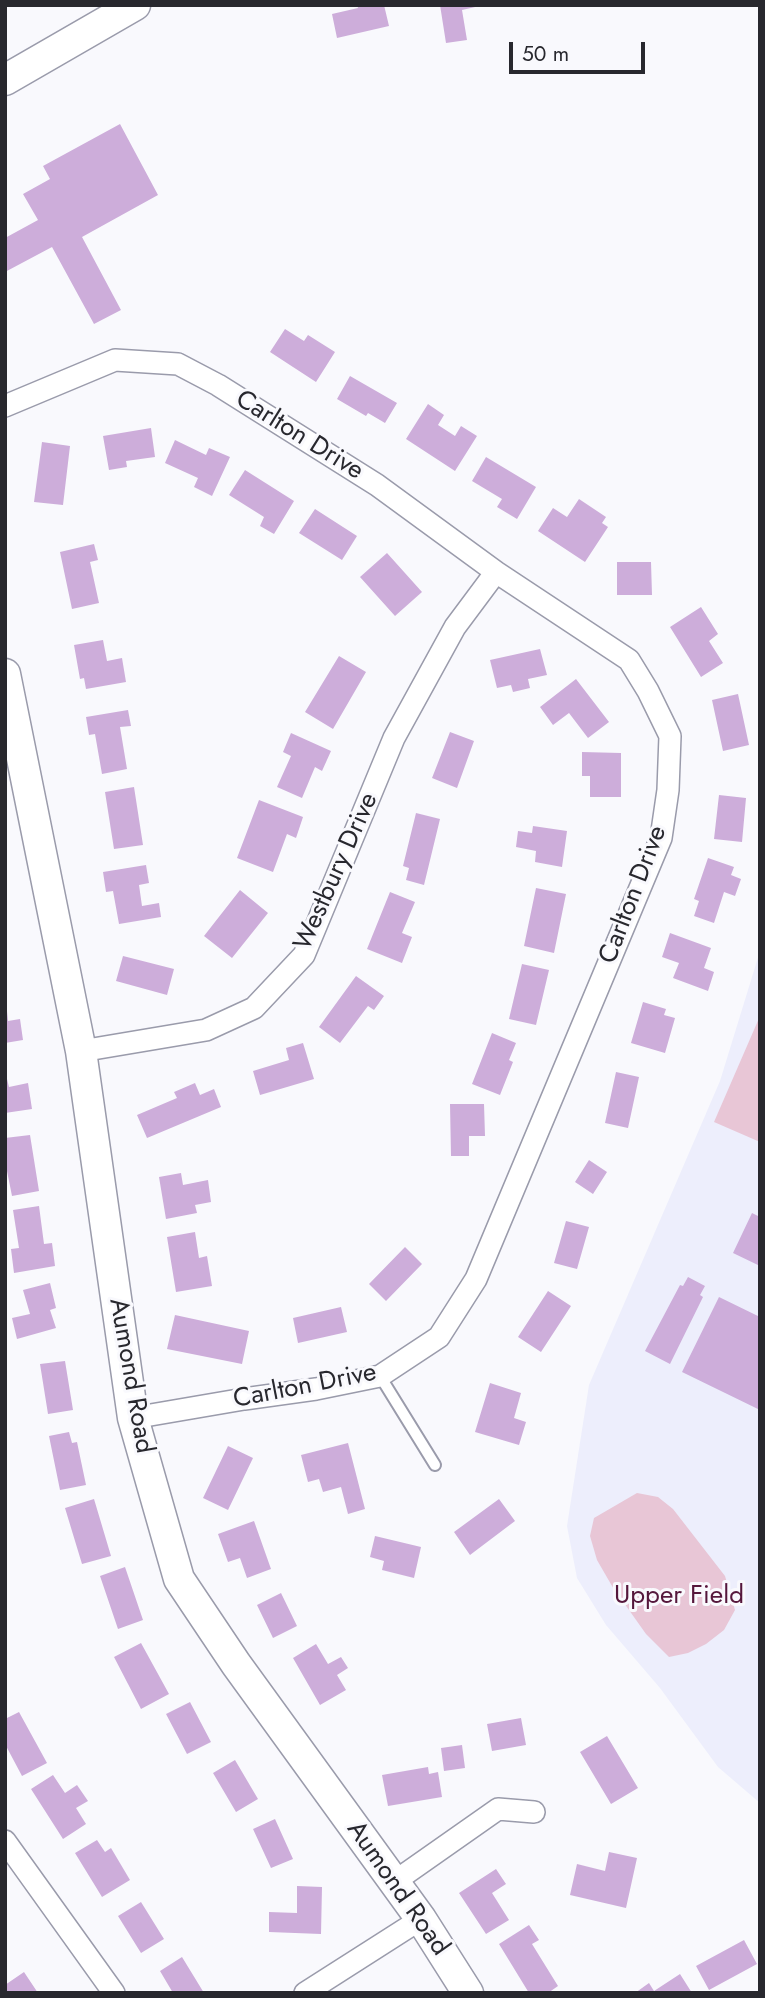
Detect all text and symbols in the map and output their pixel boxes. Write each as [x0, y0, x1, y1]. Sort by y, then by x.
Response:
scale bar [513, 28, 650, 72]
text: 50 m [522, 39, 569, 69]
street label: Carlton Drive [229, 384, 369, 488]
street label: Westbury Drive [288, 788, 386, 956]
street label: Carlton Drive [593, 822, 675, 968]
street label: Aumond Road [101, 1296, 159, 1456]
street label: Carlton Drive [231, 1358, 379, 1416]
park label: Upper Field [614, 1581, 744, 1613]
street label: Aumond Road [339, 1816, 455, 1962]

